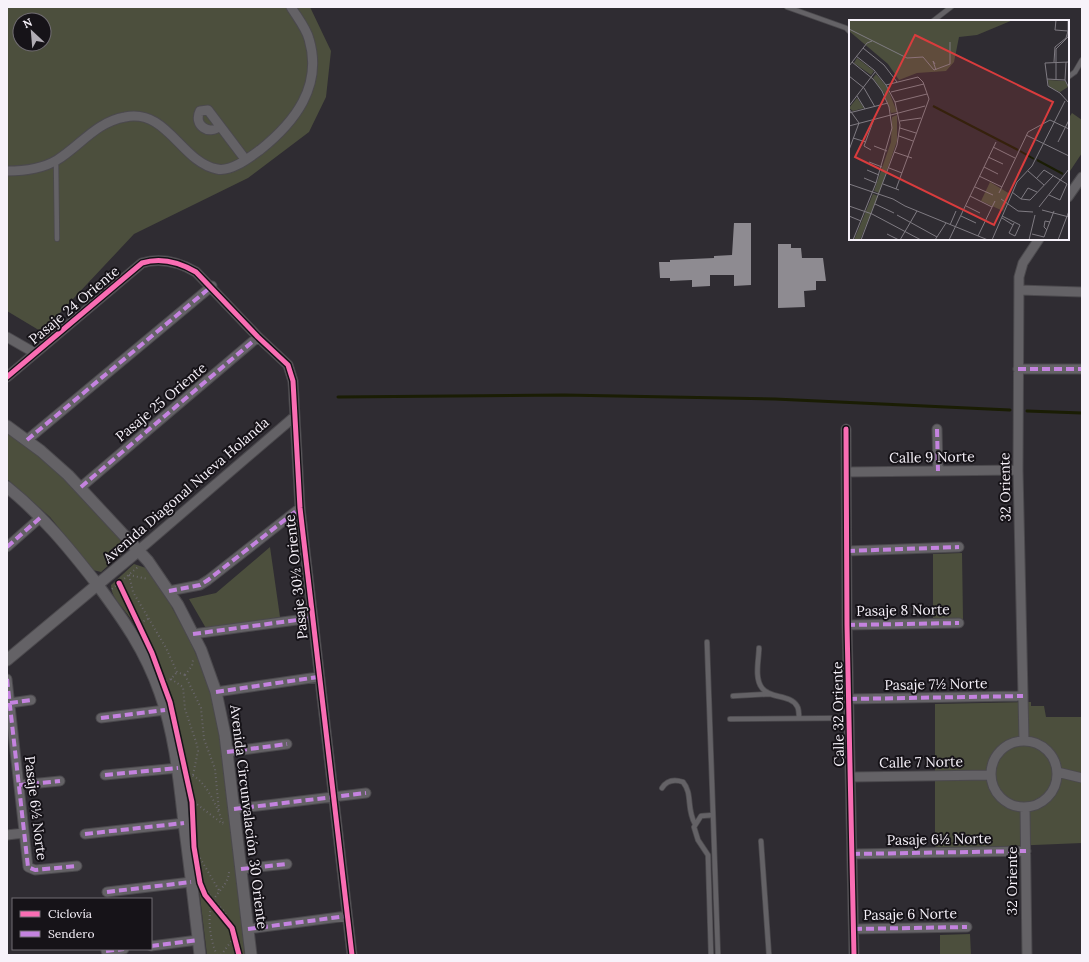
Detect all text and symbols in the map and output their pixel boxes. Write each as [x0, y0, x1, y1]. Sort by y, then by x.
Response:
north arrow [12, 12, 52, 52]
text: N [21, 15, 35, 31]
inset map [849, 20, 1069, 240]
street label: Pasaje 24 Oriente [25, 262, 123, 348]
street label: Pasaje 25 Oriente [112, 358, 210, 445]
street label: Avenida Diagonal Nueva Holanda [99, 413, 273, 568]
street label: Calle 9 Norte [889, 447, 975, 467]
street label: 32 Oriente [995, 452, 1015, 522]
street label: Pasaje 30½ Oriente [280, 513, 312, 640]
street label: Pasaje 8 Norte [856, 600, 950, 620]
street label: Calle 32 Oriente [828, 661, 848, 767]
street label: Pasaje 7½ Norte [884, 674, 988, 694]
street label: Avenida Circunvalación 30 Oriente [226, 703, 272, 931]
street label: Calle 7 Norte [879, 752, 964, 772]
street label: Pasaje 6½ Norte [21, 755, 51, 862]
street label: Pasaje 6½ Norte [886, 829, 992, 849]
street label: 32 Oriente [1003, 846, 1021, 916]
legend [12, 898, 152, 950]
street label: Pasaje 6 Norte [863, 904, 958, 924]
text: Ciclovía [48, 906, 92, 921]
text: Sendero [48, 926, 94, 941]

